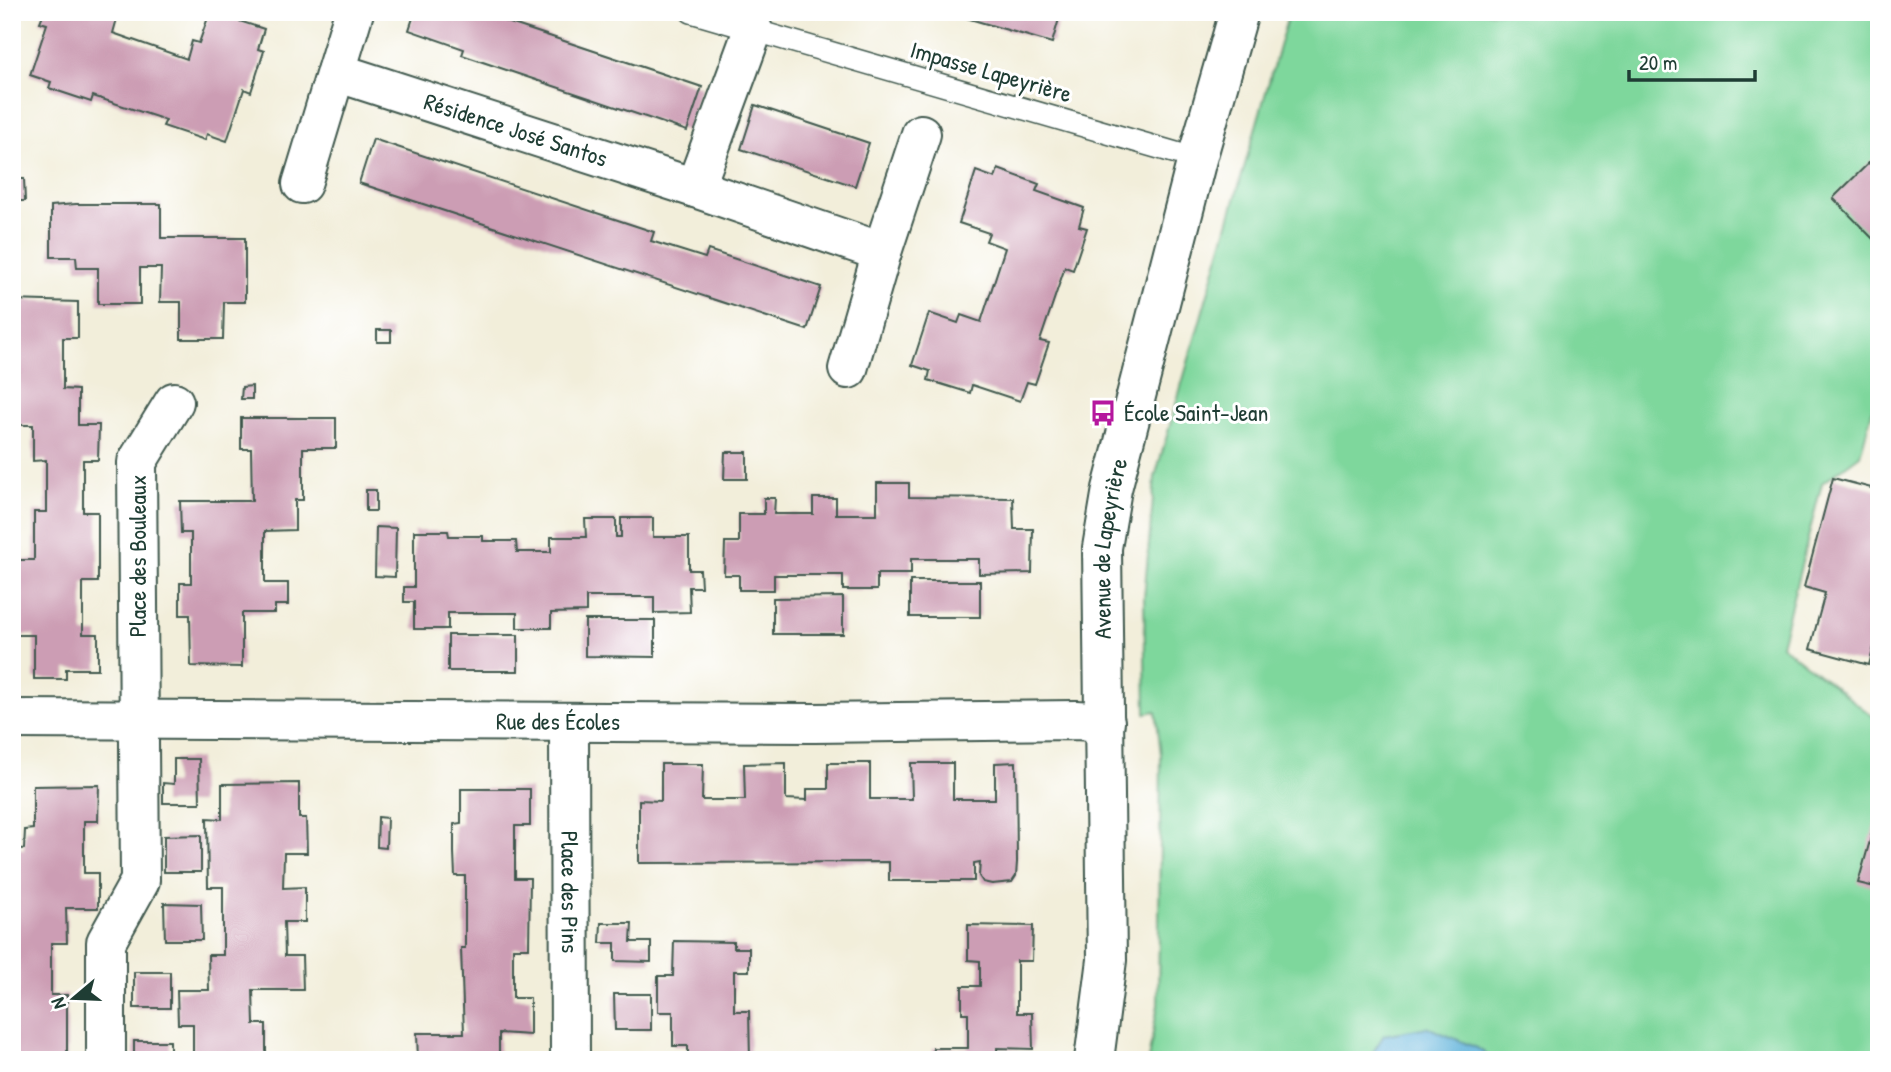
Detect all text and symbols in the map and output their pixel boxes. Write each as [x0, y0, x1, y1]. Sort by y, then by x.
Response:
street label: Impasse Lapeyrière [907, 33, 1076, 109]
scale bar [1629, 38, 1755, 82]
text: 20 m [1639, 48, 1677, 77]
street label: Résidence José Santos [420, 85, 612, 174]
place label: École Saint-Jean [1124, 396, 1268, 428]
bus stop icon: École Saint-Jean [1088, 398, 1118, 428]
street label: Avenue de Lapeyrière [1085, 454, 1134, 639]
street label: Place des Bouleaux [121, 475, 153, 637]
street label: Rue des Écoles [496, 704, 620, 737]
street label: Place des Pins [554, 831, 587, 953]
north arrow [38, 964, 108, 1034]
text: N [44, 995, 72, 1013]

